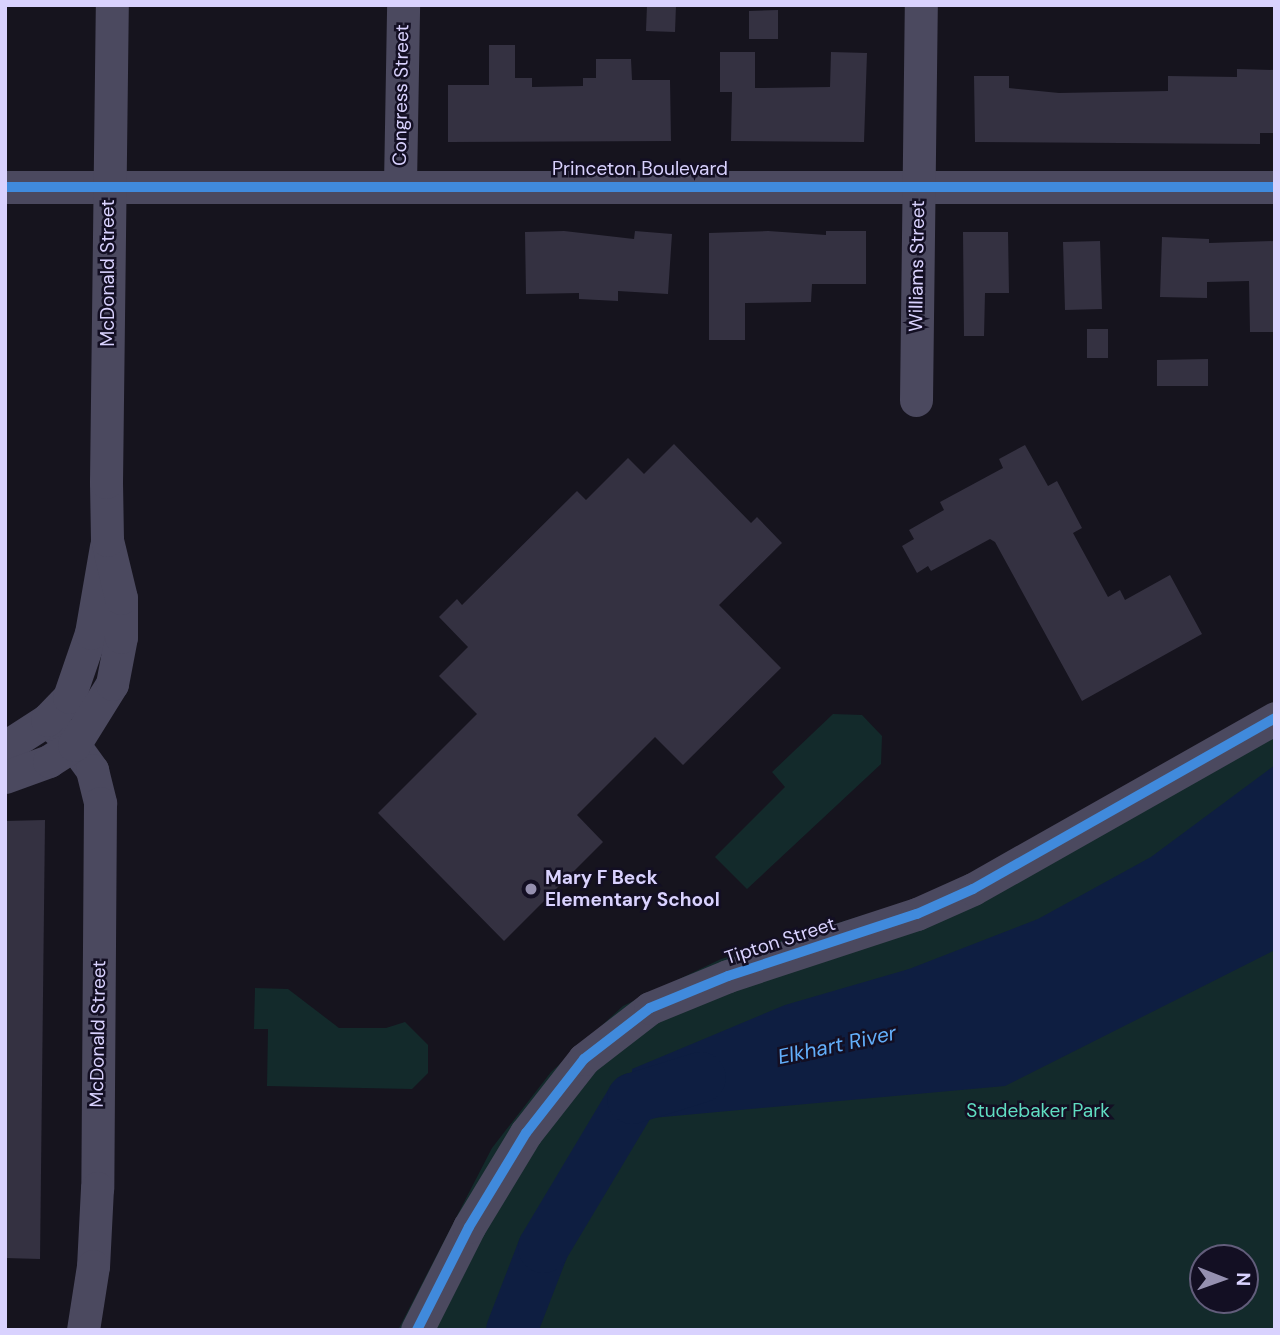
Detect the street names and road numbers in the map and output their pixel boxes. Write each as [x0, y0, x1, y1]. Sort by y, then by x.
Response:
street label: Congress Street [388, 24, 414, 166]
street label: Princeton Boulevard [552, 158, 728, 180]
street label: McDonald Street [97, 199, 119, 347]
street label: Williams Street [904, 200, 930, 332]
street label: Tipton Street [722, 912, 838, 970]
street label: McDonald Street [85, 960, 111, 1108]

